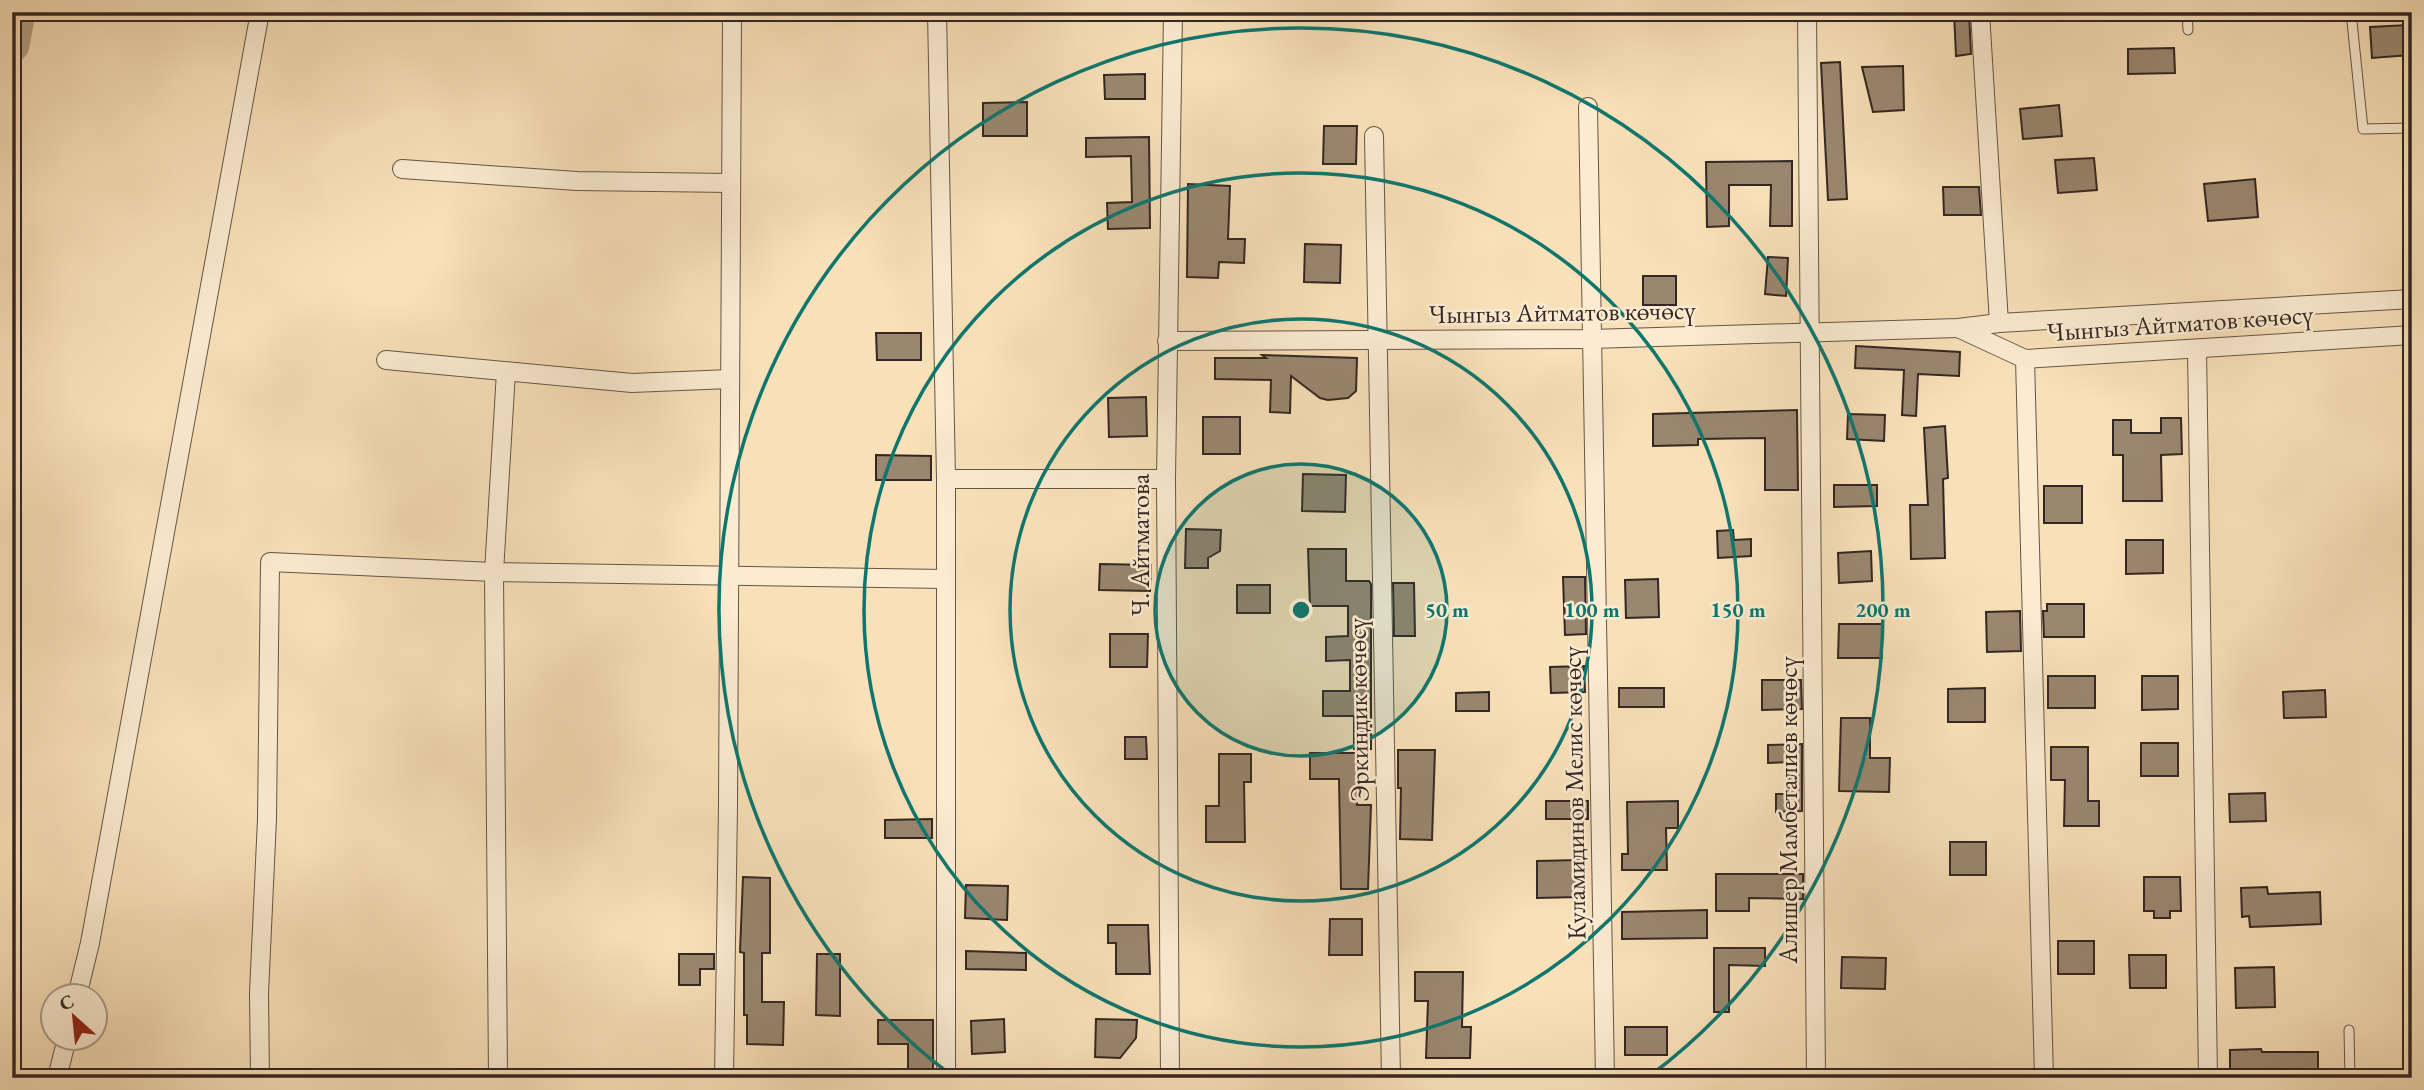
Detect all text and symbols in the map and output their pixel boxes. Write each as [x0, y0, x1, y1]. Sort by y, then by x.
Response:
street label: Чынгыз Айтматов көчөсү [1428, 293, 1696, 331]
street label: Чынгыз Айтматов көчөсү [2046, 297, 2315, 349]
street label: Ч. Айтматова [1123, 473, 1157, 616]
text: 50 m [1425, 596, 1469, 623]
text: 100 m [1564, 596, 1620, 623]
text: 150 m [1710, 596, 1766, 623]
text: 200 m [1855, 596, 1911, 623]
centre of rings [1289, 598, 1313, 622]
street label: Эркиндик көчөсү [1339, 617, 1377, 802]
street label: Куламидинов Мелис көчөсү [1554, 645, 1594, 940]
street label: Алишер Мамбеталиев көчөсү [1771, 656, 1805, 965]
north arrow [38, 982, 108, 1052]
text: С [55, 988, 78, 1016]

